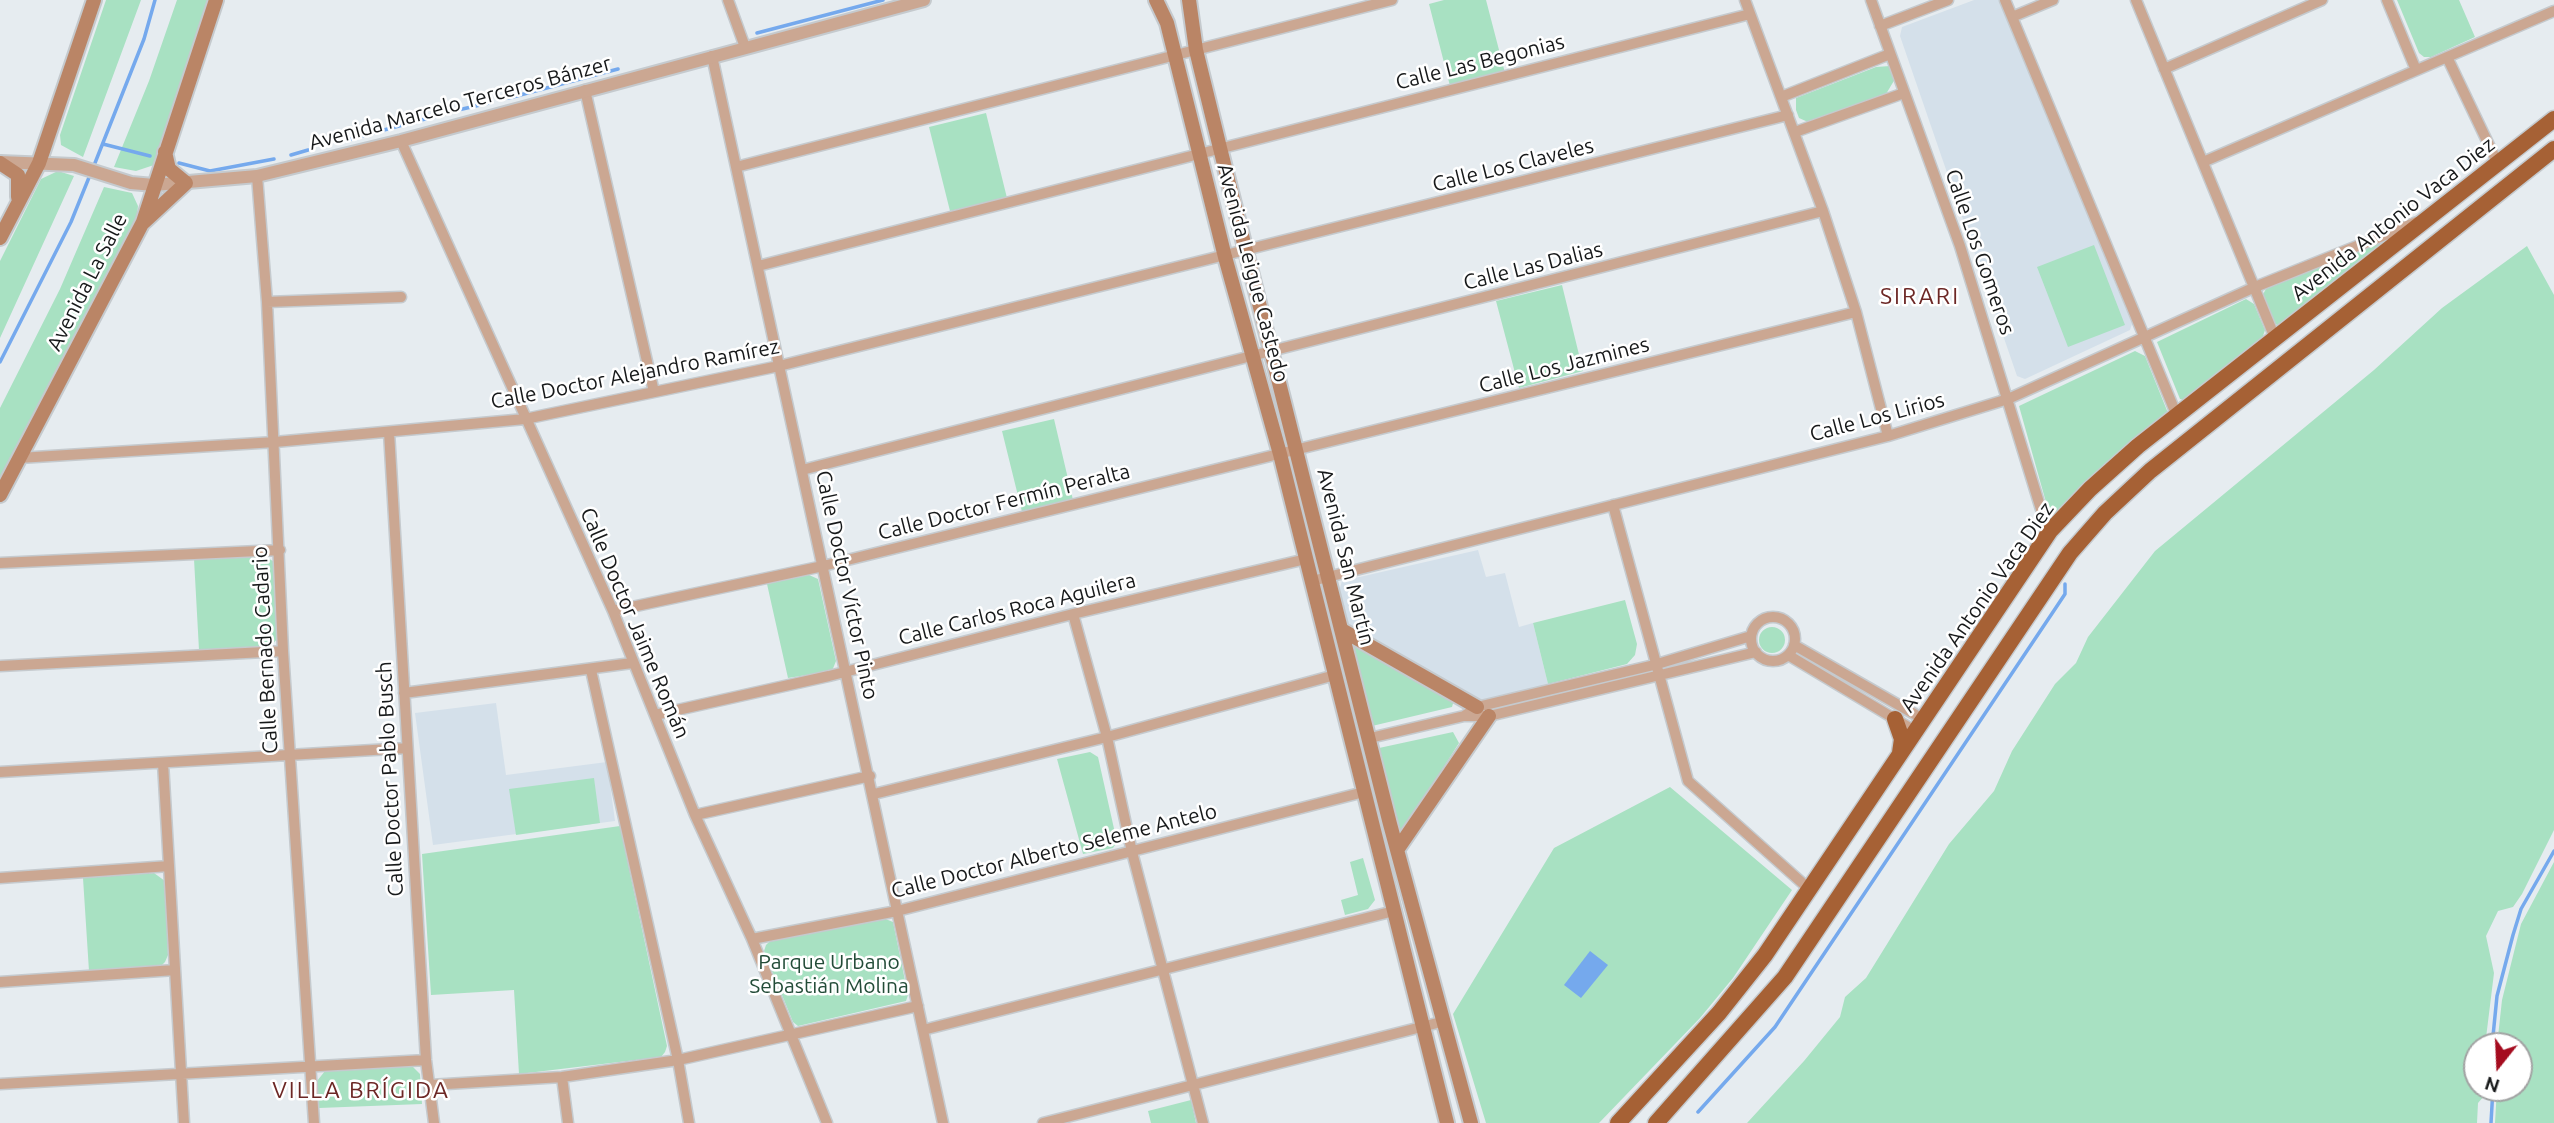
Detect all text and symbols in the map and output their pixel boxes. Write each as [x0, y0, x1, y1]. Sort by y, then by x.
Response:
street label: Calle Las Begonias [1393, 29, 1567, 95]
street label: Avenida Marcelo Terceros Bánzer [306, 50, 614, 156]
street label: Avenida Antonio Vaca Diez [2286, 132, 2500, 306]
street label: Calle Los Claveles [1430, 133, 1596, 197]
street label: Avenida Leigue Castedo [1212, 161, 1294, 385]
street label: Calle Los Gomeros [1940, 166, 2020, 338]
street label: Avenida La Salle [42, 209, 132, 355]
street label: Calle Las Dalias [1461, 237, 1605, 295]
district label: SIRARI [1881, 282, 1959, 310]
street label: Calle Los Jazmines [1476, 332, 1652, 398]
street label: Calle Doctor Alejandro Ramírez [489, 334, 781, 414]
street label: Calle Los Lirios [1807, 387, 1947, 447]
street label: Calle Doctor Fermín Peralta [875, 458, 1133, 546]
street label: Avenida San Martín [1312, 466, 1380, 648]
street label: Calle Doctor Víctor Pinto [810, 468, 884, 702]
street label: Avenida Antonio Vaca Diez [1895, 497, 2059, 717]
street label: Calle Doctor Jaime Román [575, 504, 695, 742]
street label: Calle Bernado Cadario [247, 545, 283, 755]
street label: Calle Carlos Roca Aguilera [896, 567, 1138, 651]
street label: Calle Doctor Pablo Busch [371, 661, 409, 897]
street label: Calle Doctor Alberto Seleme Antelo [888, 798, 1220, 904]
park label: Parque Urbano Sebastián Molina [749, 949, 909, 999]
north arrow [2463, 1032, 2533, 1102]
text: N [2482, 1072, 2502, 1098]
district label: VILLA BRÍGIDA [274, 1076, 448, 1104]

